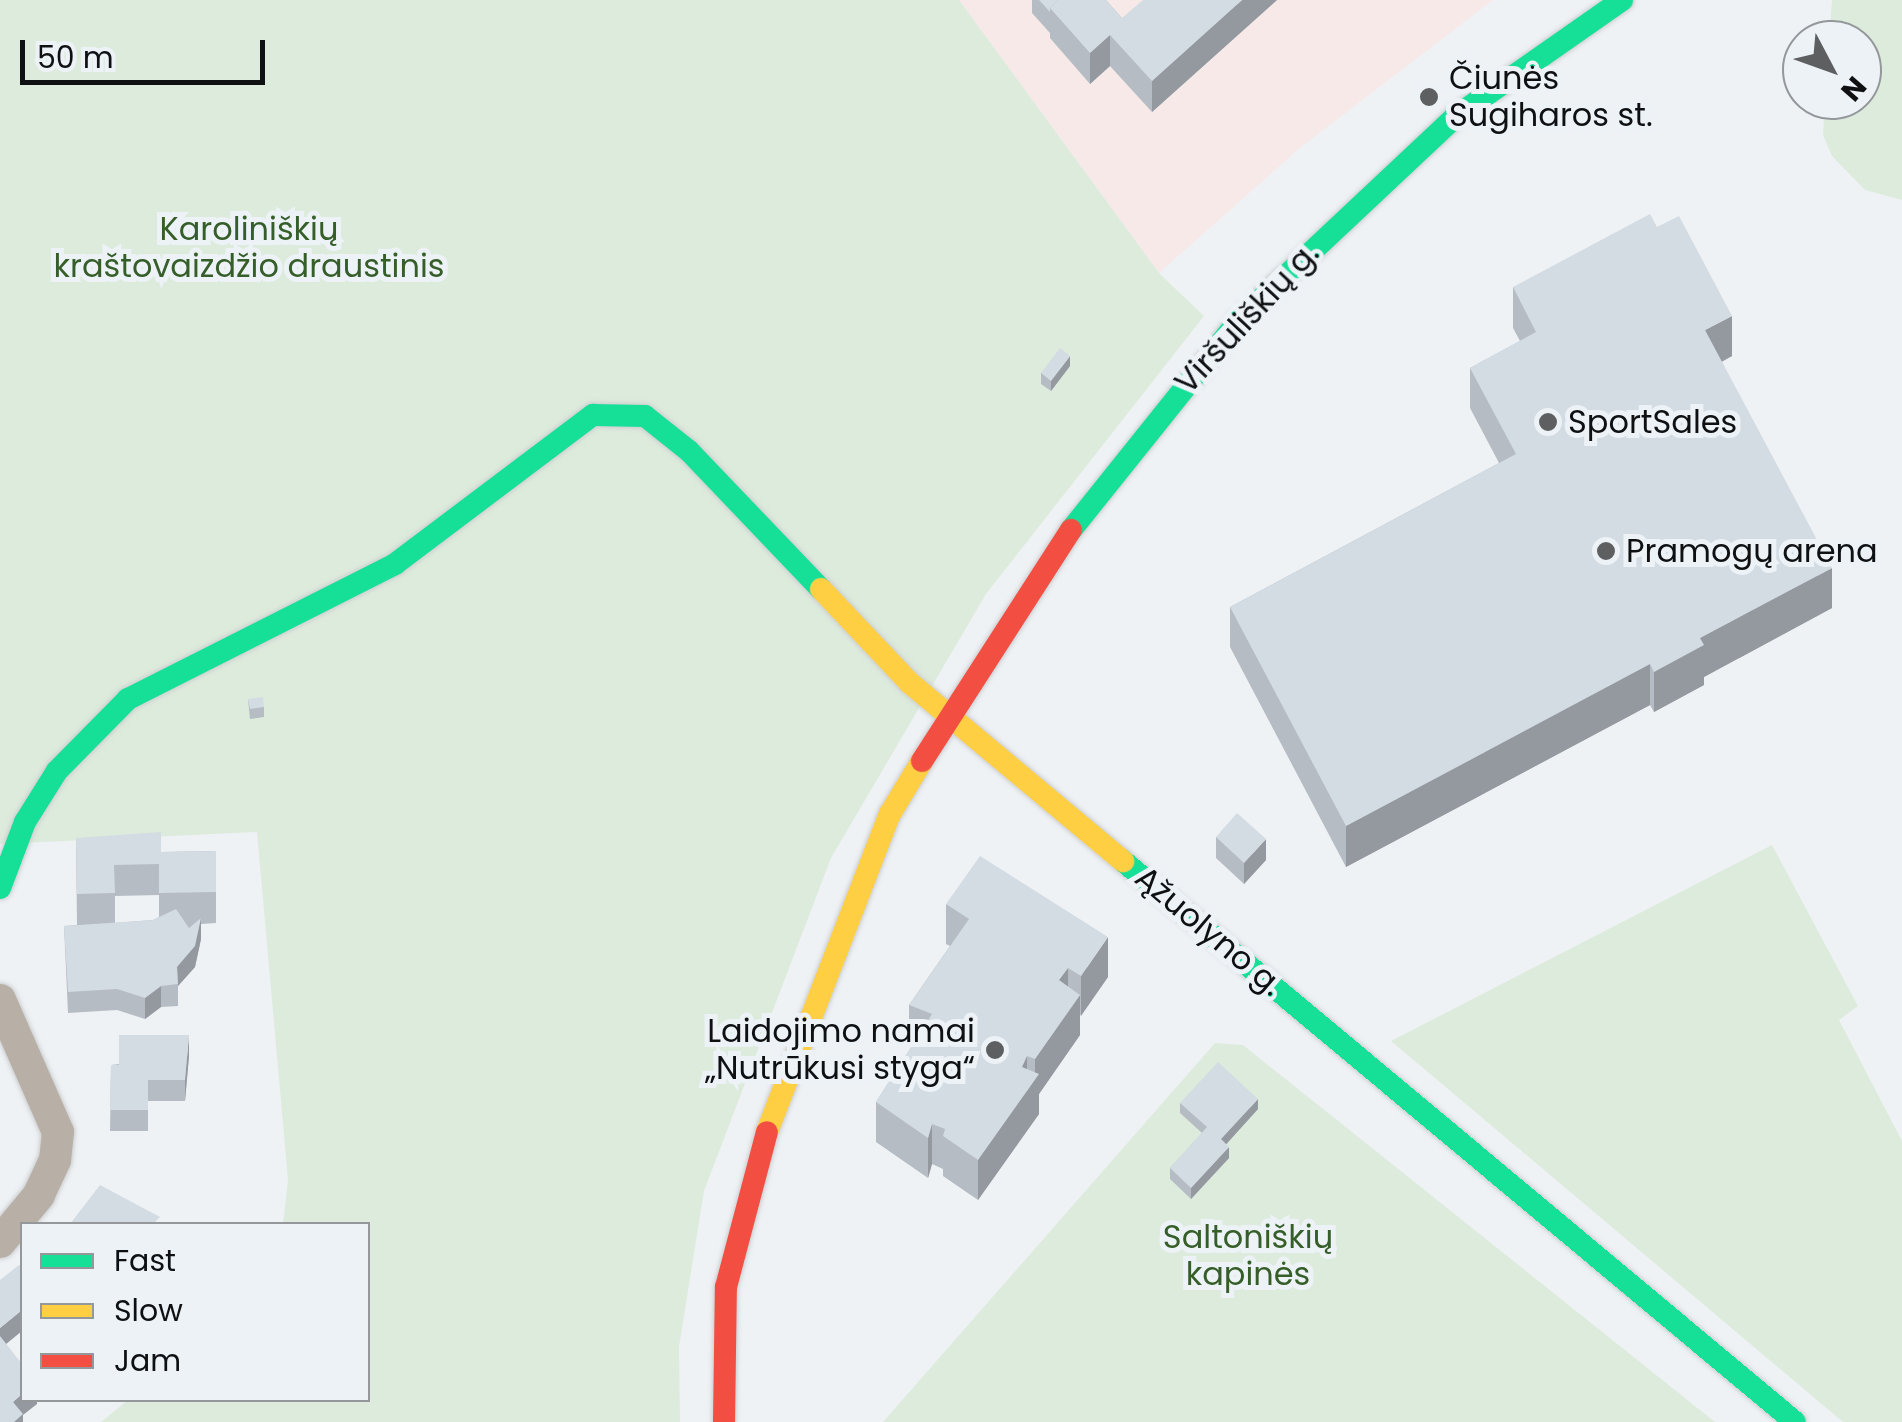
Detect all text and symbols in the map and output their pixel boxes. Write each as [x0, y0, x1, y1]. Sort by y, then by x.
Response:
scale bar [25, 20, 270, 82]
north arrow [1782, 20, 1882, 120]
text: 50 m [37, 36, 114, 79]
place label: Čiunės Sugiharos st. [1449, 60, 1653, 135]
text: N [1832, 68, 1875, 109]
marker: Čiunės Sugiharos st. [1418, 86, 1440, 108]
park label: Karoliniškių kraštovaizdžio draustinis [54, 211, 444, 286]
street label: Viršuliškių g. [1167, 234, 1327, 402]
place label: SportSales [1568, 403, 1737, 441]
marker: SportSales [1537, 411, 1559, 433]
place label: Pramogų arena [1626, 532, 1878, 570]
marker: Pramogų arena [1595, 540, 1617, 562]
street label: Ąžuolyno g. [1127, 858, 1291, 1004]
place label: Laidojimo namai „Nutrūkusi styga“ [705, 1013, 975, 1088]
marker: Laidojimo namai „Nutrūkusi styga“ [984, 1039, 1006, 1061]
park label: Saltoniškių kapinės [1163, 1219, 1333, 1294]
legend [20, 1222, 370, 1402]
text: Fast [114, 1239, 176, 1282]
text: Slow [114, 1289, 183, 1332]
text: Jam [114, 1339, 181, 1382]

